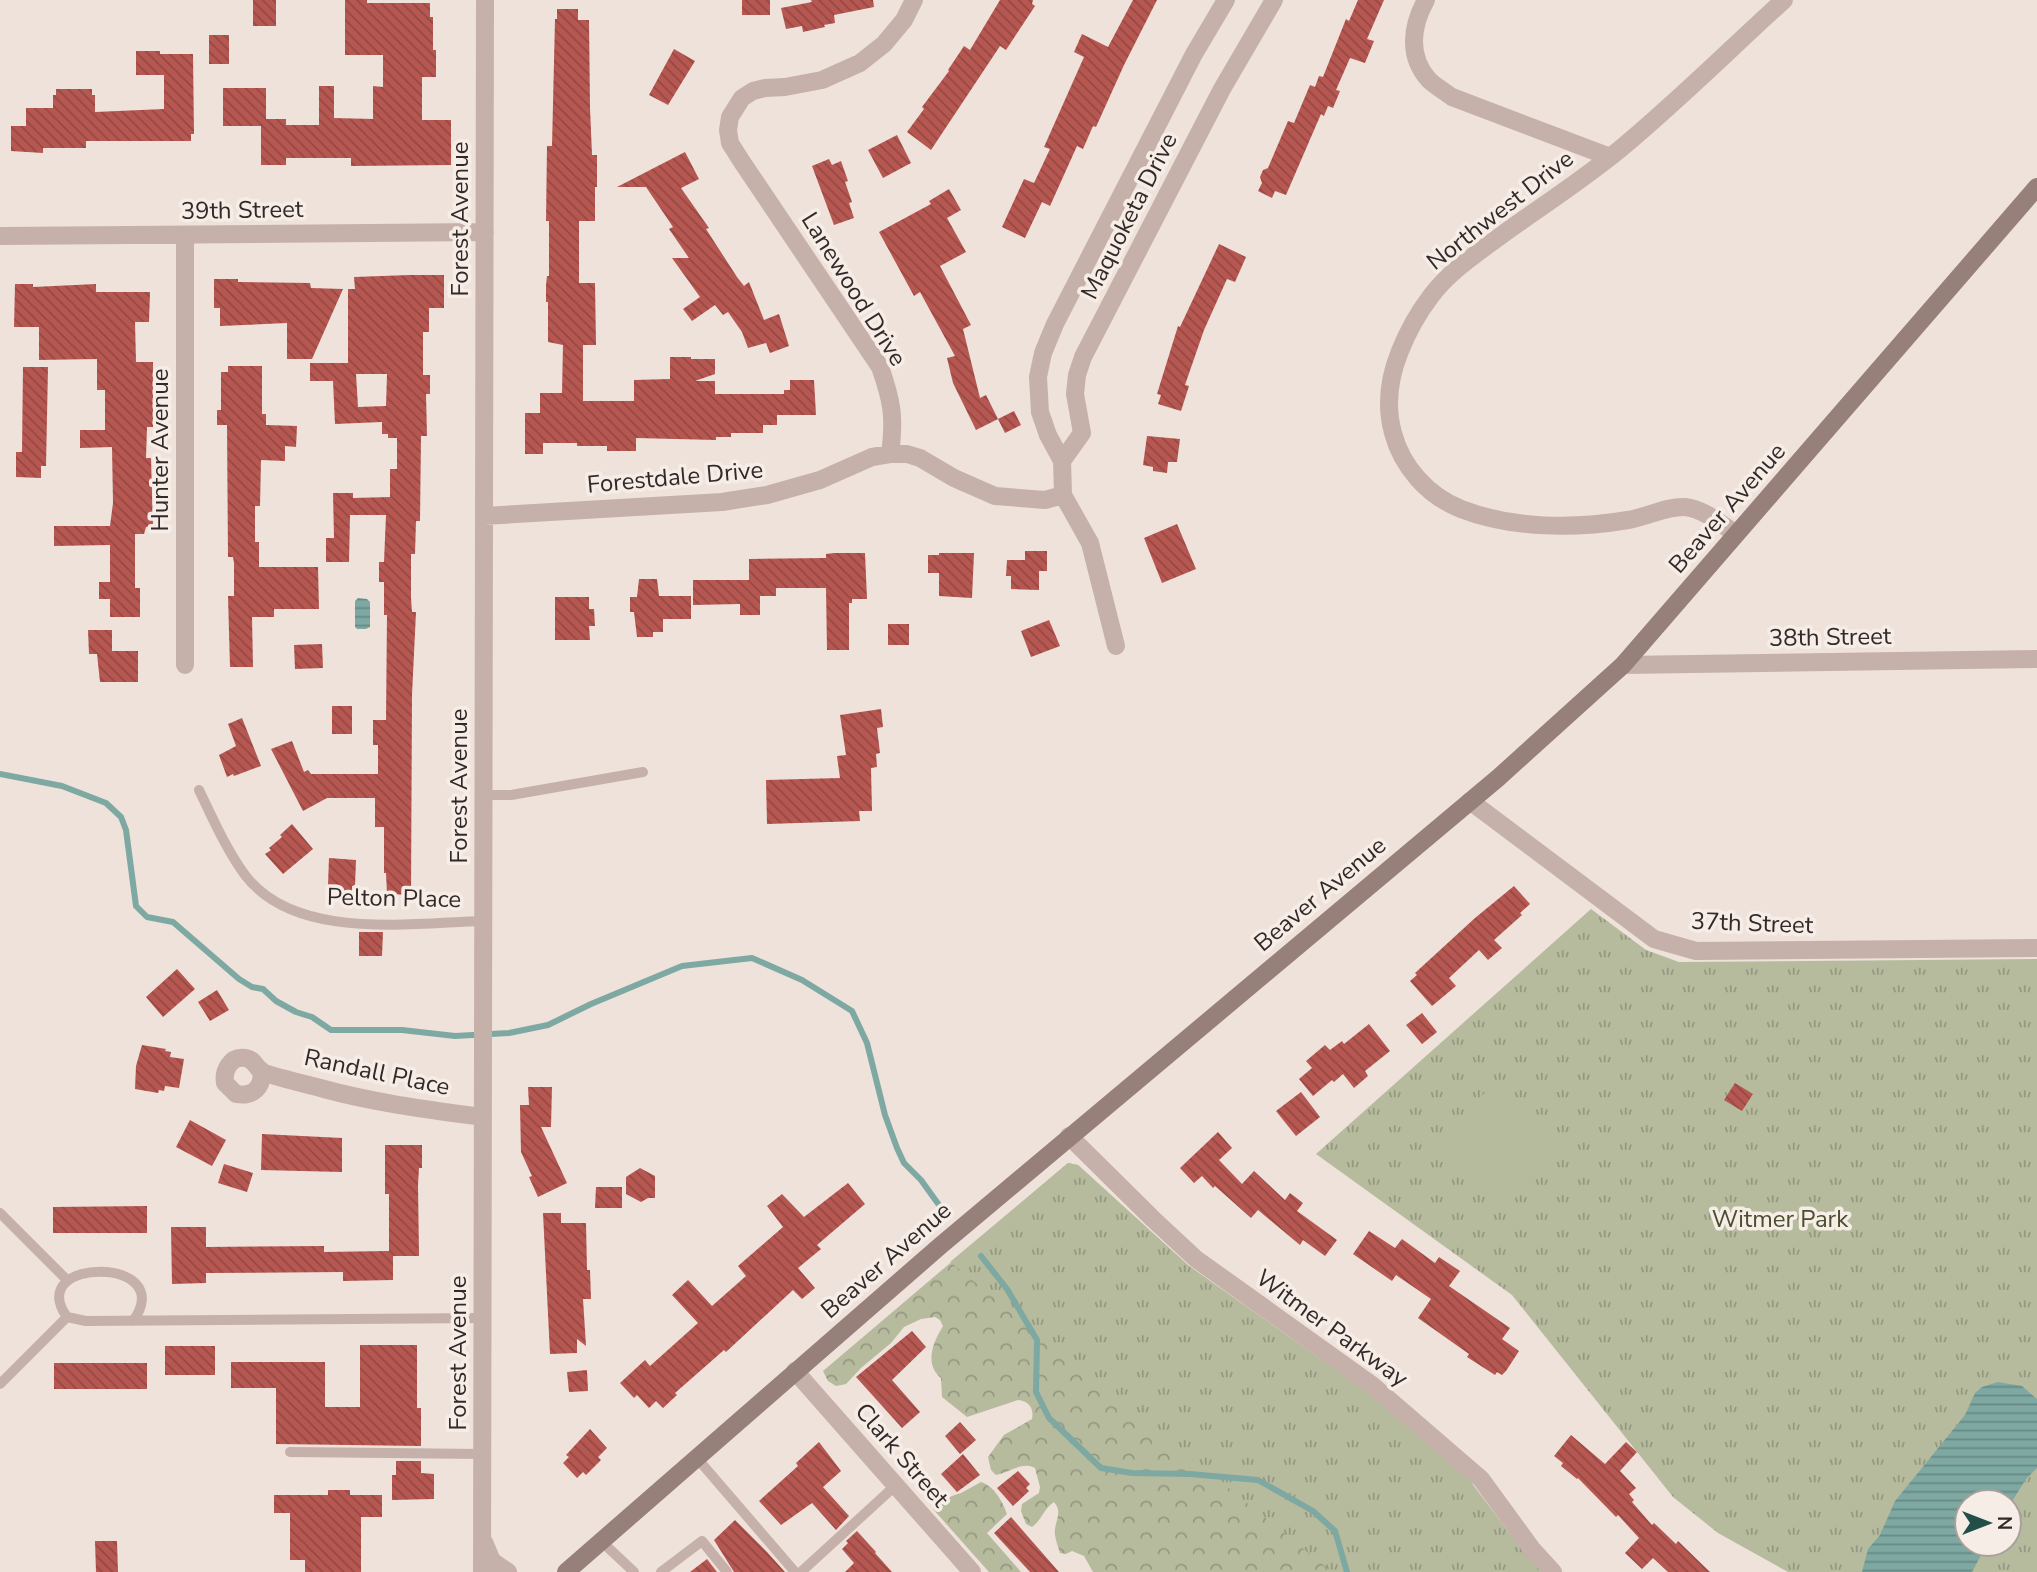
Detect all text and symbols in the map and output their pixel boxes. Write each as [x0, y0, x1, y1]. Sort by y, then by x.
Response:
street label: Maquoketa Drive [1073, 127, 1185, 305]
street label: Forest Avenue [444, 142, 476, 296]
street label: Northwest Drive [1420, 143, 1580, 277]
street label: 39th Street [180, 193, 304, 227]
street label: Lanewood Drive [794, 206, 914, 372]
street label: Hunter Avenue [144, 369, 176, 531]
street label: Beaver Avenue [1661, 436, 1793, 580]
street label: Forestdale Drive [586, 453, 764, 501]
street label: 38th Street [1768, 620, 1892, 654]
street label: Forest Avenue [443, 709, 475, 863]
street label: Beaver Avenue [1247, 829, 1393, 959]
street label: Pelton Place [327, 881, 461, 915]
street label: 37th Street [1690, 905, 1814, 941]
street label: Randall Place [301, 1041, 453, 1103]
street label: Beaver Avenue [814, 1194, 958, 1326]
park label: Witmer Park [1712, 1203, 1849, 1235]
street label: Witmer Parkway [1249, 1262, 1415, 1394]
street label: Forest Avenue [442, 1276, 474, 1430]
street label: Clark Street [848, 1396, 957, 1514]
north arrow [1953, 1488, 2023, 1558]
text: N [1991, 1516, 2017, 1530]

